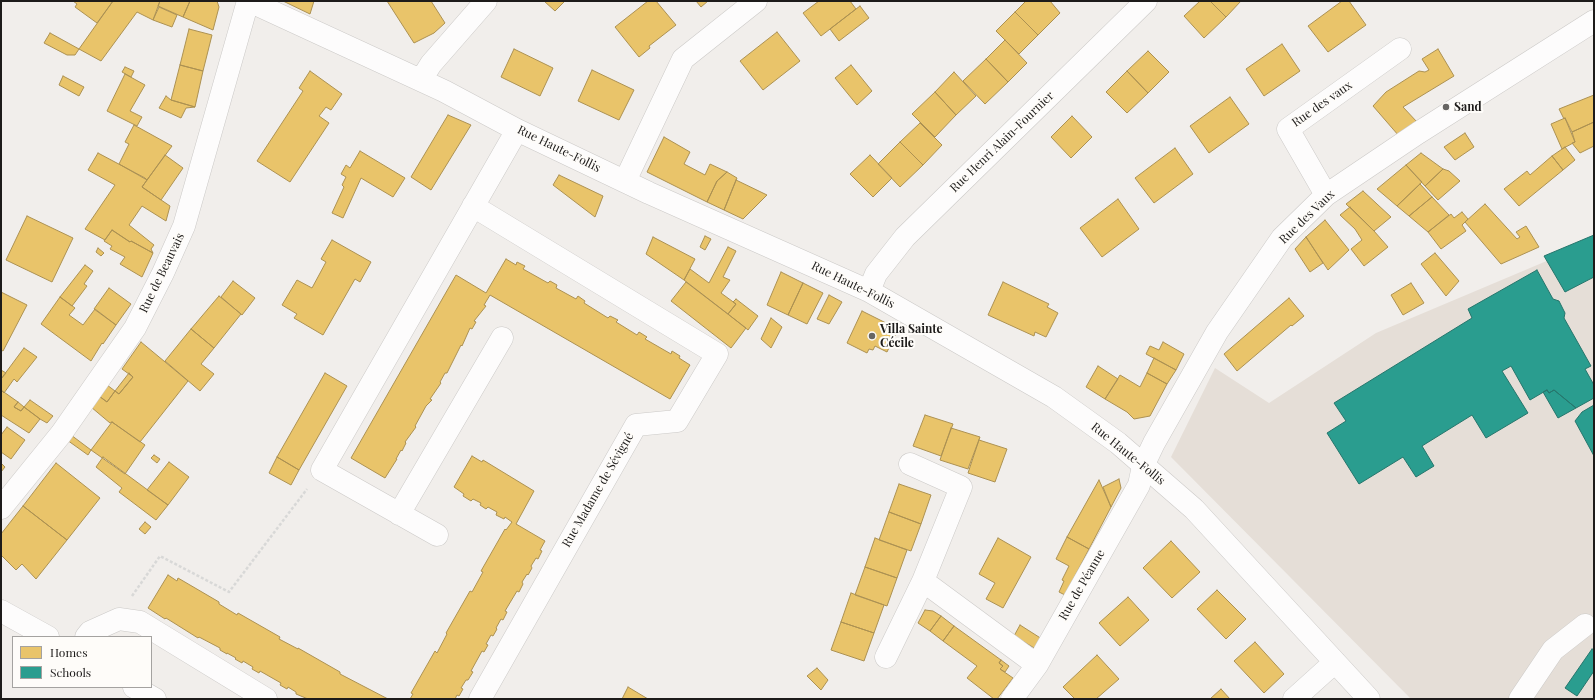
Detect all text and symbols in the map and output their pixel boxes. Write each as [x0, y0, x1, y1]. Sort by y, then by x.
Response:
street label: Rue des vaux [1289, 78, 1355, 130]
street label: Rue Henri Alain-Fournier [947, 89, 1057, 195]
place label: Sand [1454, 100, 1482, 114]
marker: Sand [1441, 102, 1451, 112]
street label: Rue Haute-Follis [515, 123, 603, 175]
street label: Rue des Vaux [1276, 187, 1338, 247]
street label: Rue de Beauvais [136, 231, 188, 315]
street label: Rue Haute-Follis [809, 259, 897, 311]
place label: Villa Sainte Cécile [880, 322, 943, 350]
marker: Villa Sainte Cécile [867, 331, 877, 341]
street label: Rue Haute-Follis [1088, 420, 1168, 488]
street label: Rue Madame de Sévigné [559, 430, 637, 550]
street label: Rue de Péanne [1056, 547, 1108, 623]
legend [12, 636, 152, 688]
text: Homes [50, 644, 88, 660]
text: Schools [50, 664, 91, 680]

